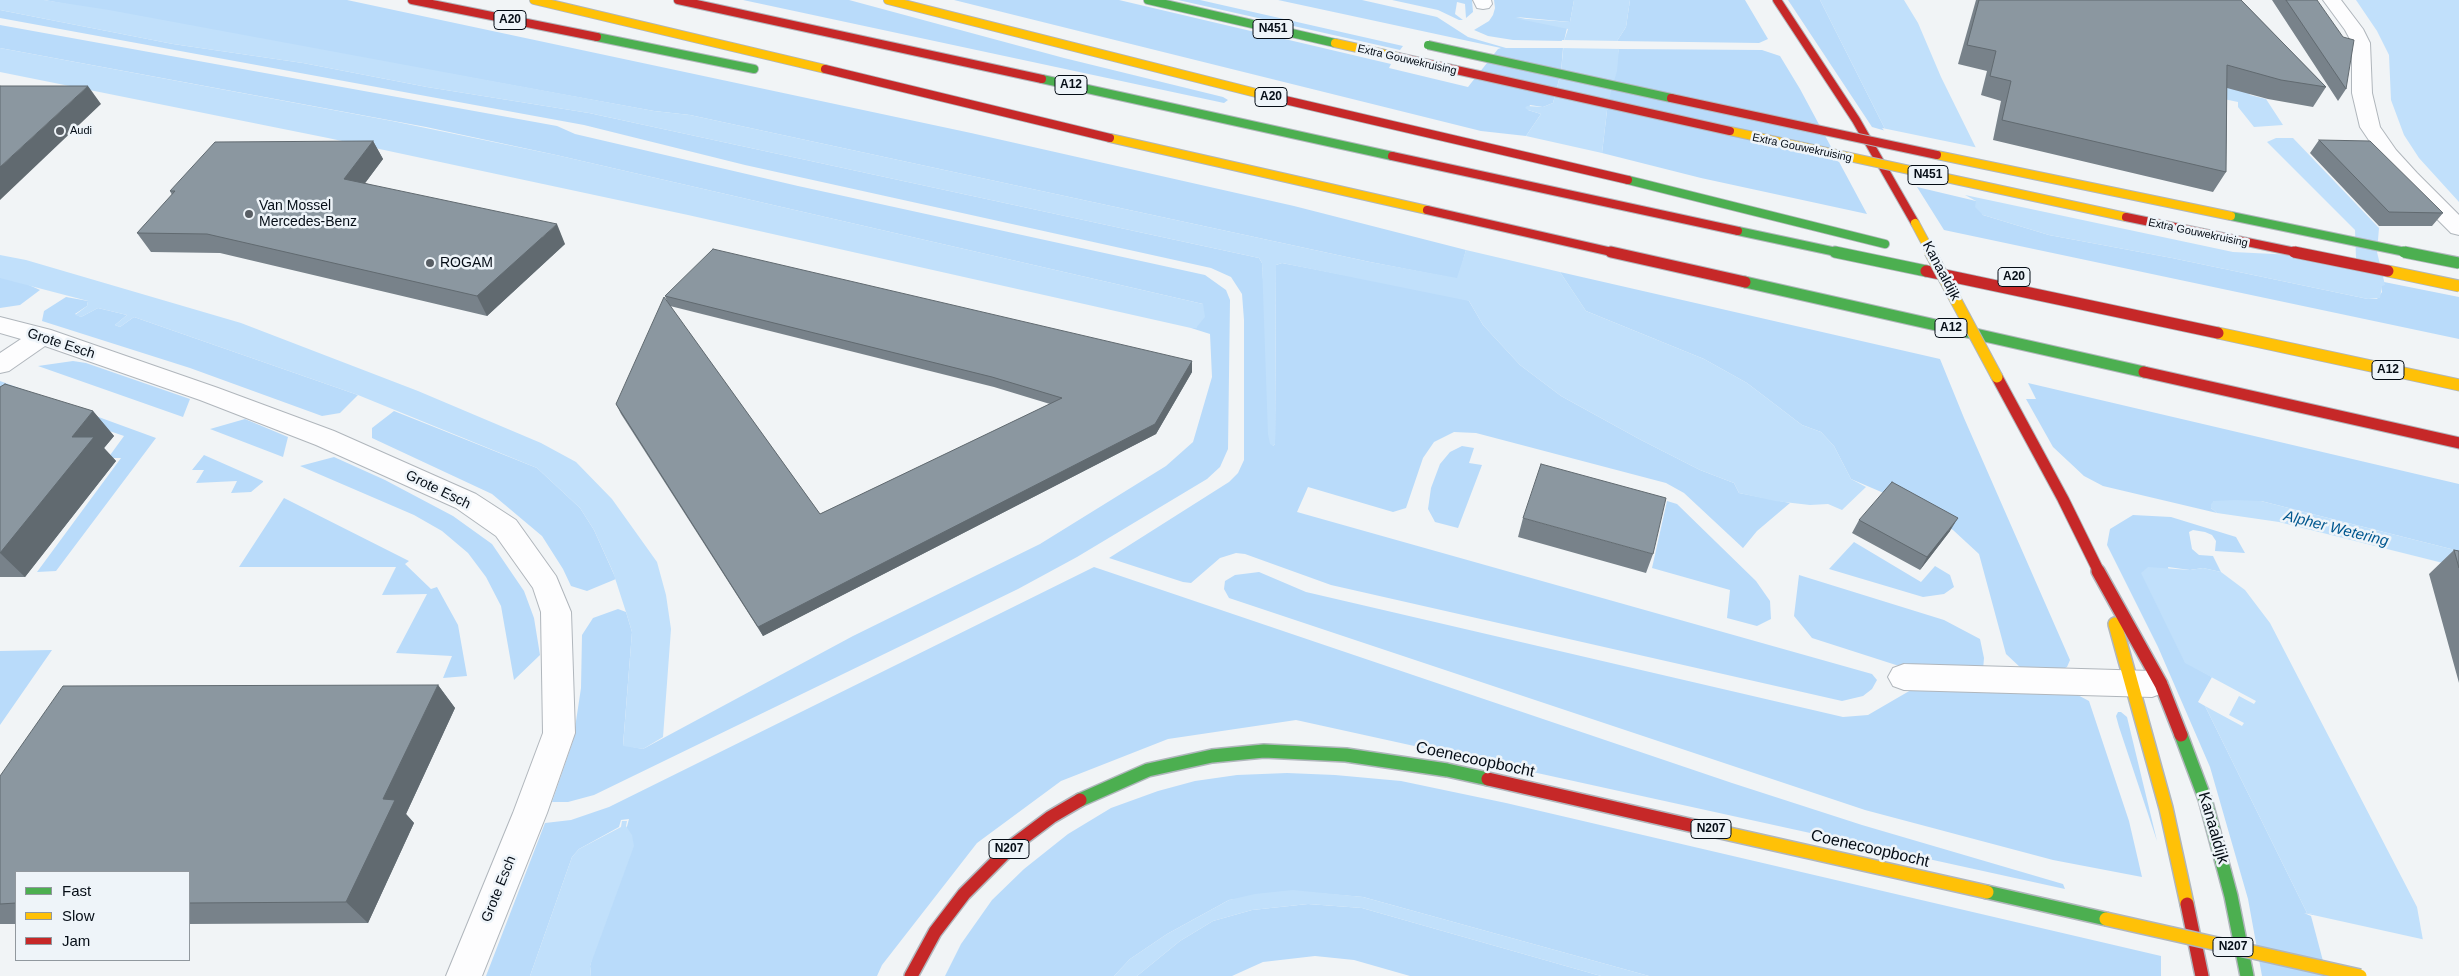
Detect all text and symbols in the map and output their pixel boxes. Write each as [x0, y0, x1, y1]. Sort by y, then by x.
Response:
road number: A20 [494, 10, 526, 30]
road number: N451 [1253, 20, 1293, 38]
street label: Extra Gouwekruising [1356, 42, 1458, 78]
road number: A12 [1055, 76, 1087, 94]
road number: A20 [1255, 88, 1287, 106]
place label: Audi [70, 124, 92, 138]
marker: Audi [54, 125, 66, 137]
street label: Extra Gouwekruising [1751, 131, 1853, 165]
road number: N451 [1908, 166, 1948, 184]
place label: Van Mossel Mercedes-Benz [259, 198, 357, 230]
marker: Van Mossel Mercedes-Benz [243, 208, 255, 220]
street label: Extra Gouwekruising [2147, 216, 2249, 250]
street label: Kanaaldijk [1918, 239, 1964, 303]
place label: ROGAM [440, 255, 493, 271]
marker: ROGAM [424, 257, 436, 269]
road number: A20 [1998, 268, 2030, 286]
road number: A12 [1935, 318, 1967, 338]
street label: Grote Esch [25, 325, 97, 363]
road number: A12 [2372, 360, 2404, 380]
street label: Grote Esch [403, 467, 473, 513]
water label: Alpher Wetering [2282, 507, 2390, 551]
street label: Coenecoopbocht [1414, 738, 1536, 782]
street label: Kanaaldijk [2194, 790, 2232, 866]
road number: N207 [1691, 820, 1731, 839]
street label: Coenecoopbocht [1809, 826, 1931, 872]
road number: N207 [989, 840, 1029, 859]
street label: Grote Esch [478, 853, 520, 925]
legend [15, 871, 190, 961]
text: Fast [62, 882, 91, 899]
text: Slow [62, 907, 95, 924]
text: Jam [62, 932, 90, 949]
road number: N207 [2213, 938, 2253, 956]

